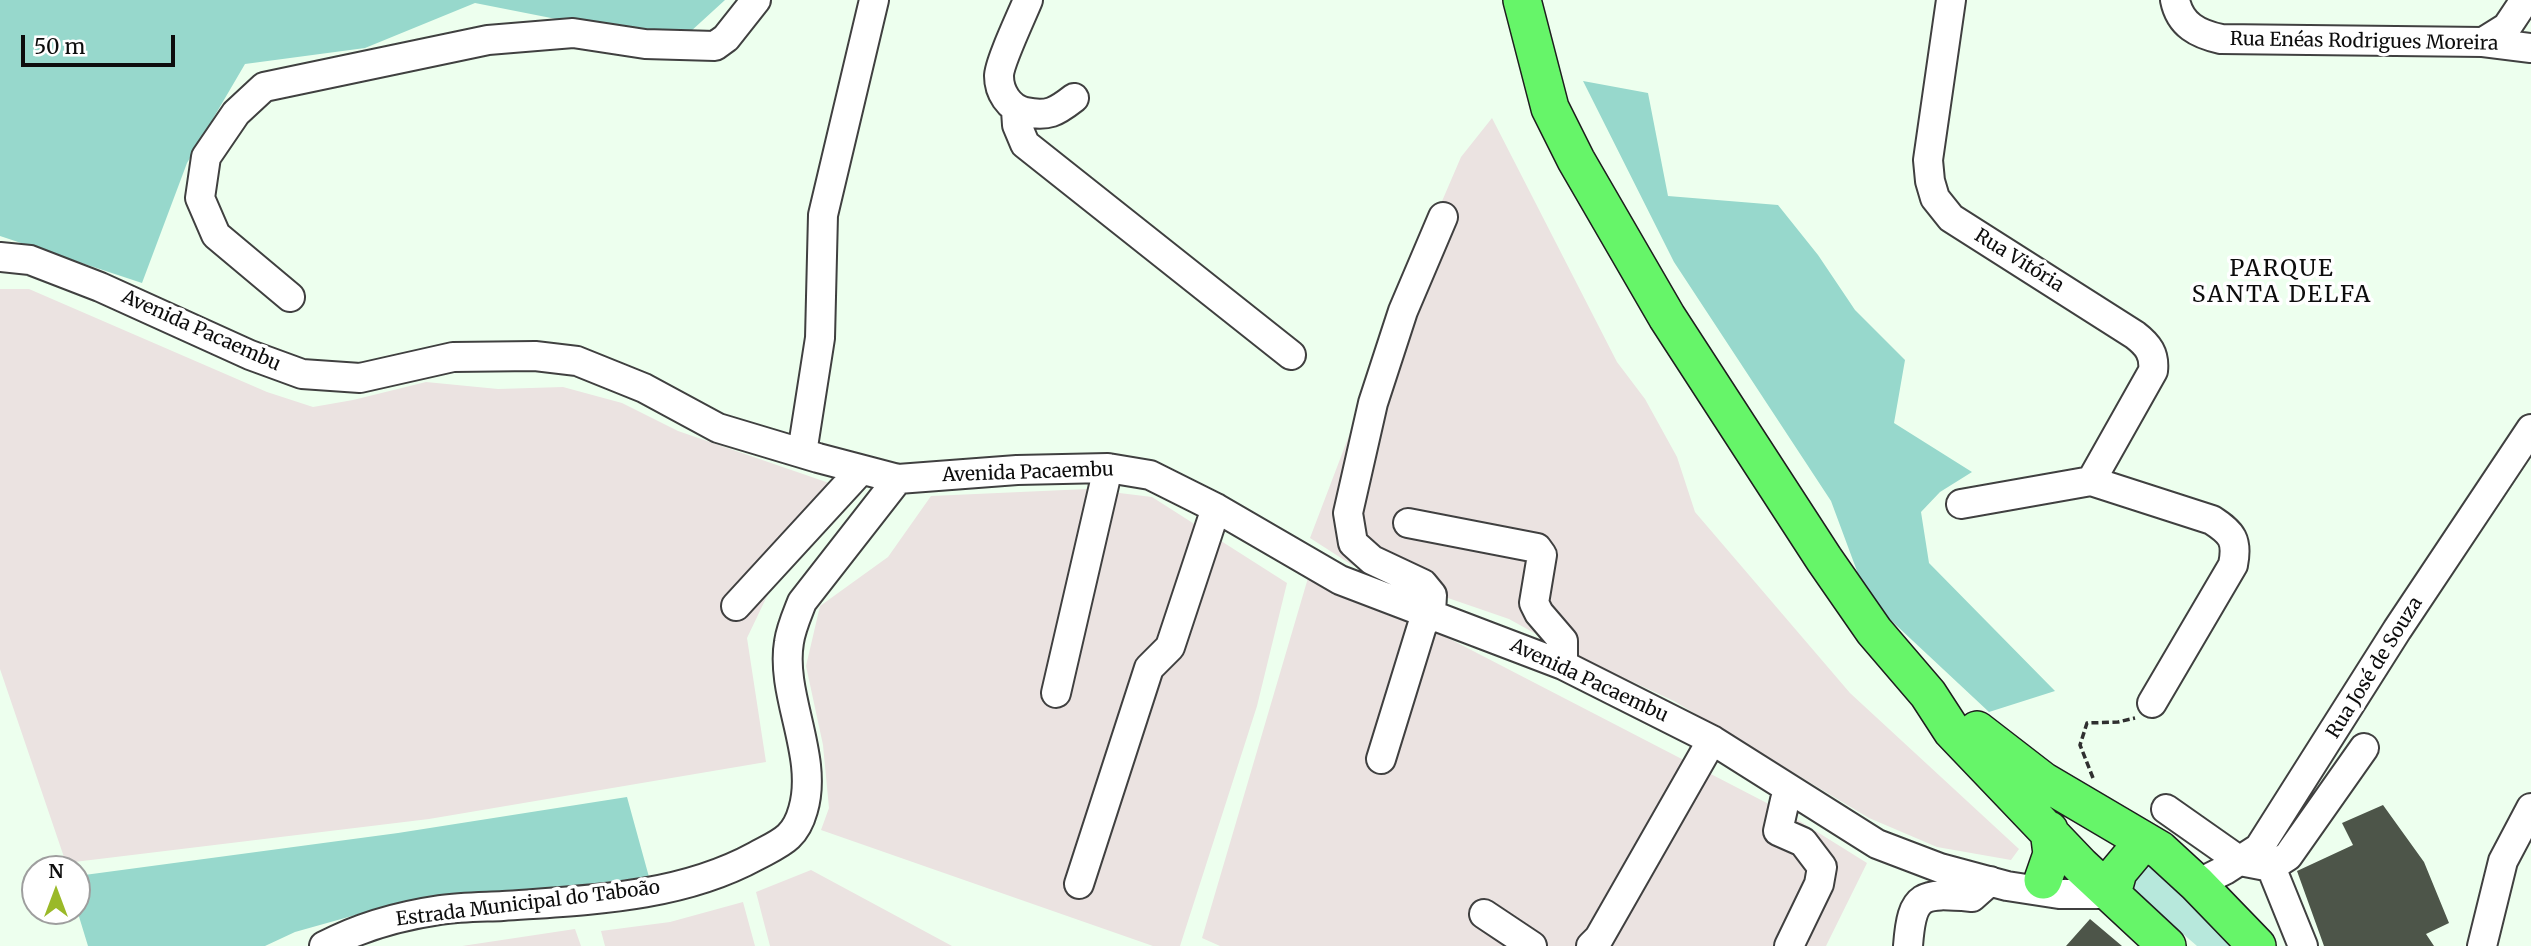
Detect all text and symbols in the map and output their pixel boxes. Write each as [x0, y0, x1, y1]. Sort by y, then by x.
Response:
scale bar [24, 21, 178, 65]
street label: Rua Enéas Rodrigues Moreira [2230, 28, 2498, 56]
text: 50 m [34, 33, 85, 60]
street label: Rua Vitória [1970, 225, 2068, 297]
district label: PARQUE SANTA DELFA [2193, 255, 2371, 309]
street label: Avenida Pacaembu [118, 286, 284, 376]
street label: Avenida Pacaembu [942, 459, 1114, 487]
street label: Rua José de Souza [2322, 593, 2428, 743]
street label: Avenida Pacaembu [1506, 634, 1672, 728]
north arrow [21, 855, 91, 925]
text: N [48, 859, 64, 883]
street label: Estrada Municipal do Taboão [395, 877, 661, 931]

